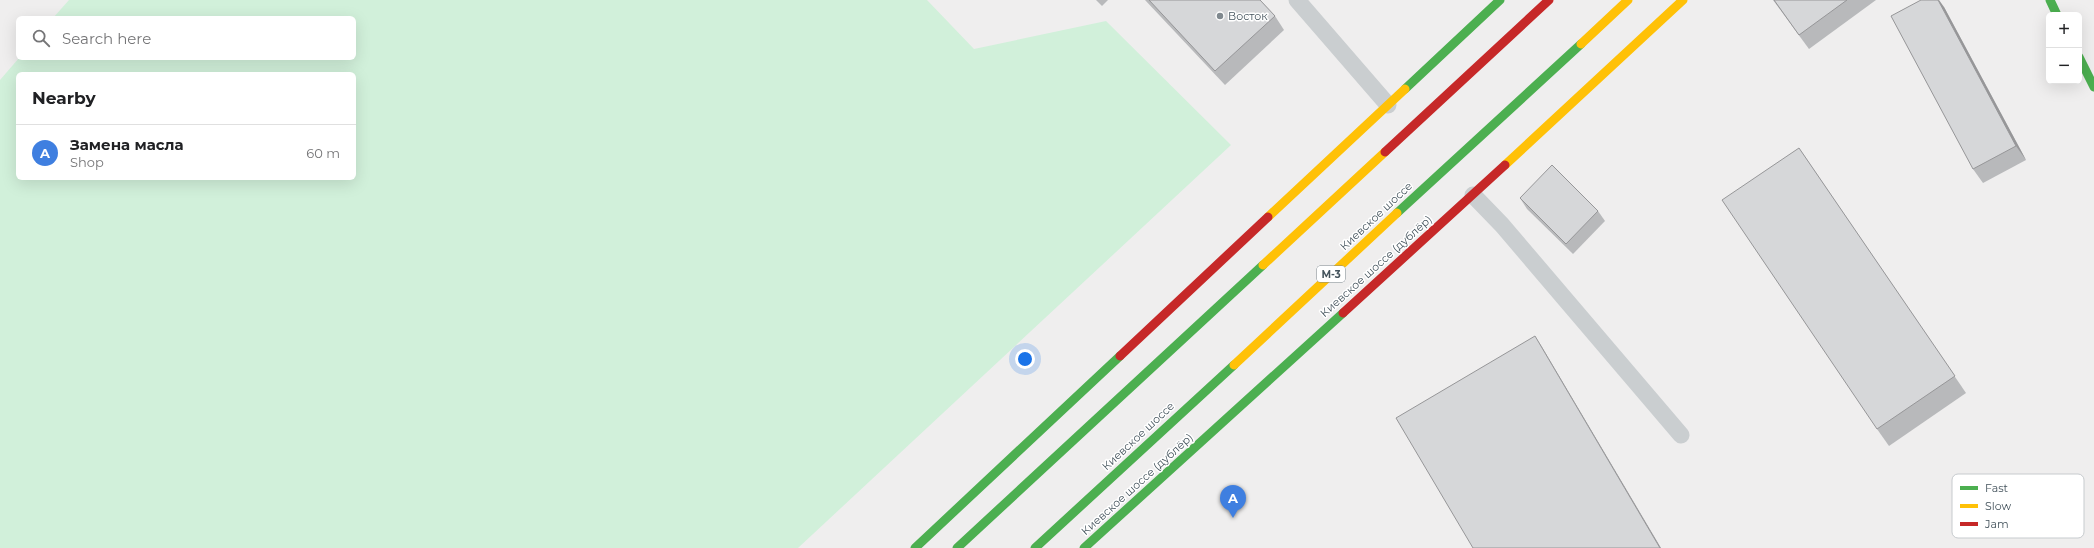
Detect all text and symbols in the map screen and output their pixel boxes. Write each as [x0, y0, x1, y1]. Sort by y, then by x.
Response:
place label: Восток [1228, 9, 1268, 23]
marker: Восток [1215, 11, 1225, 21]
map controls [2046, 12, 2082, 84]
button: + [2046, 12, 2082, 48]
search box [16, 16, 356, 60]
icon: search [30, 27, 52, 49]
text: Search here [62, 29, 151, 48]
button: − [2046, 48, 2082, 84]
text: Nearby [32, 88, 96, 108]
text: Замена масла [70, 135, 184, 154]
text: A [40, 145, 50, 161]
text: 60 m [306, 145, 340, 161]
text: Shop [70, 154, 104, 170]
street label: Киевское шоссе [1337, 179, 1415, 253]
street label: Киевское шоссе (дублёр) [1317, 212, 1435, 320]
road number: М-3 [1317, 266, 1345, 282]
your location [1015, 349, 1035, 369]
street label: Киевское шоссе [1099, 399, 1177, 473]
street label: Киевское шоссе (дублёр) [1078, 430, 1196, 538]
legend [1952, 474, 2084, 538]
text: Fast [1985, 481, 2009, 495]
pin: A [1220, 485, 1246, 518]
text: Slow [1985, 499, 2011, 513]
text: Jam [1984, 517, 2009, 531]

